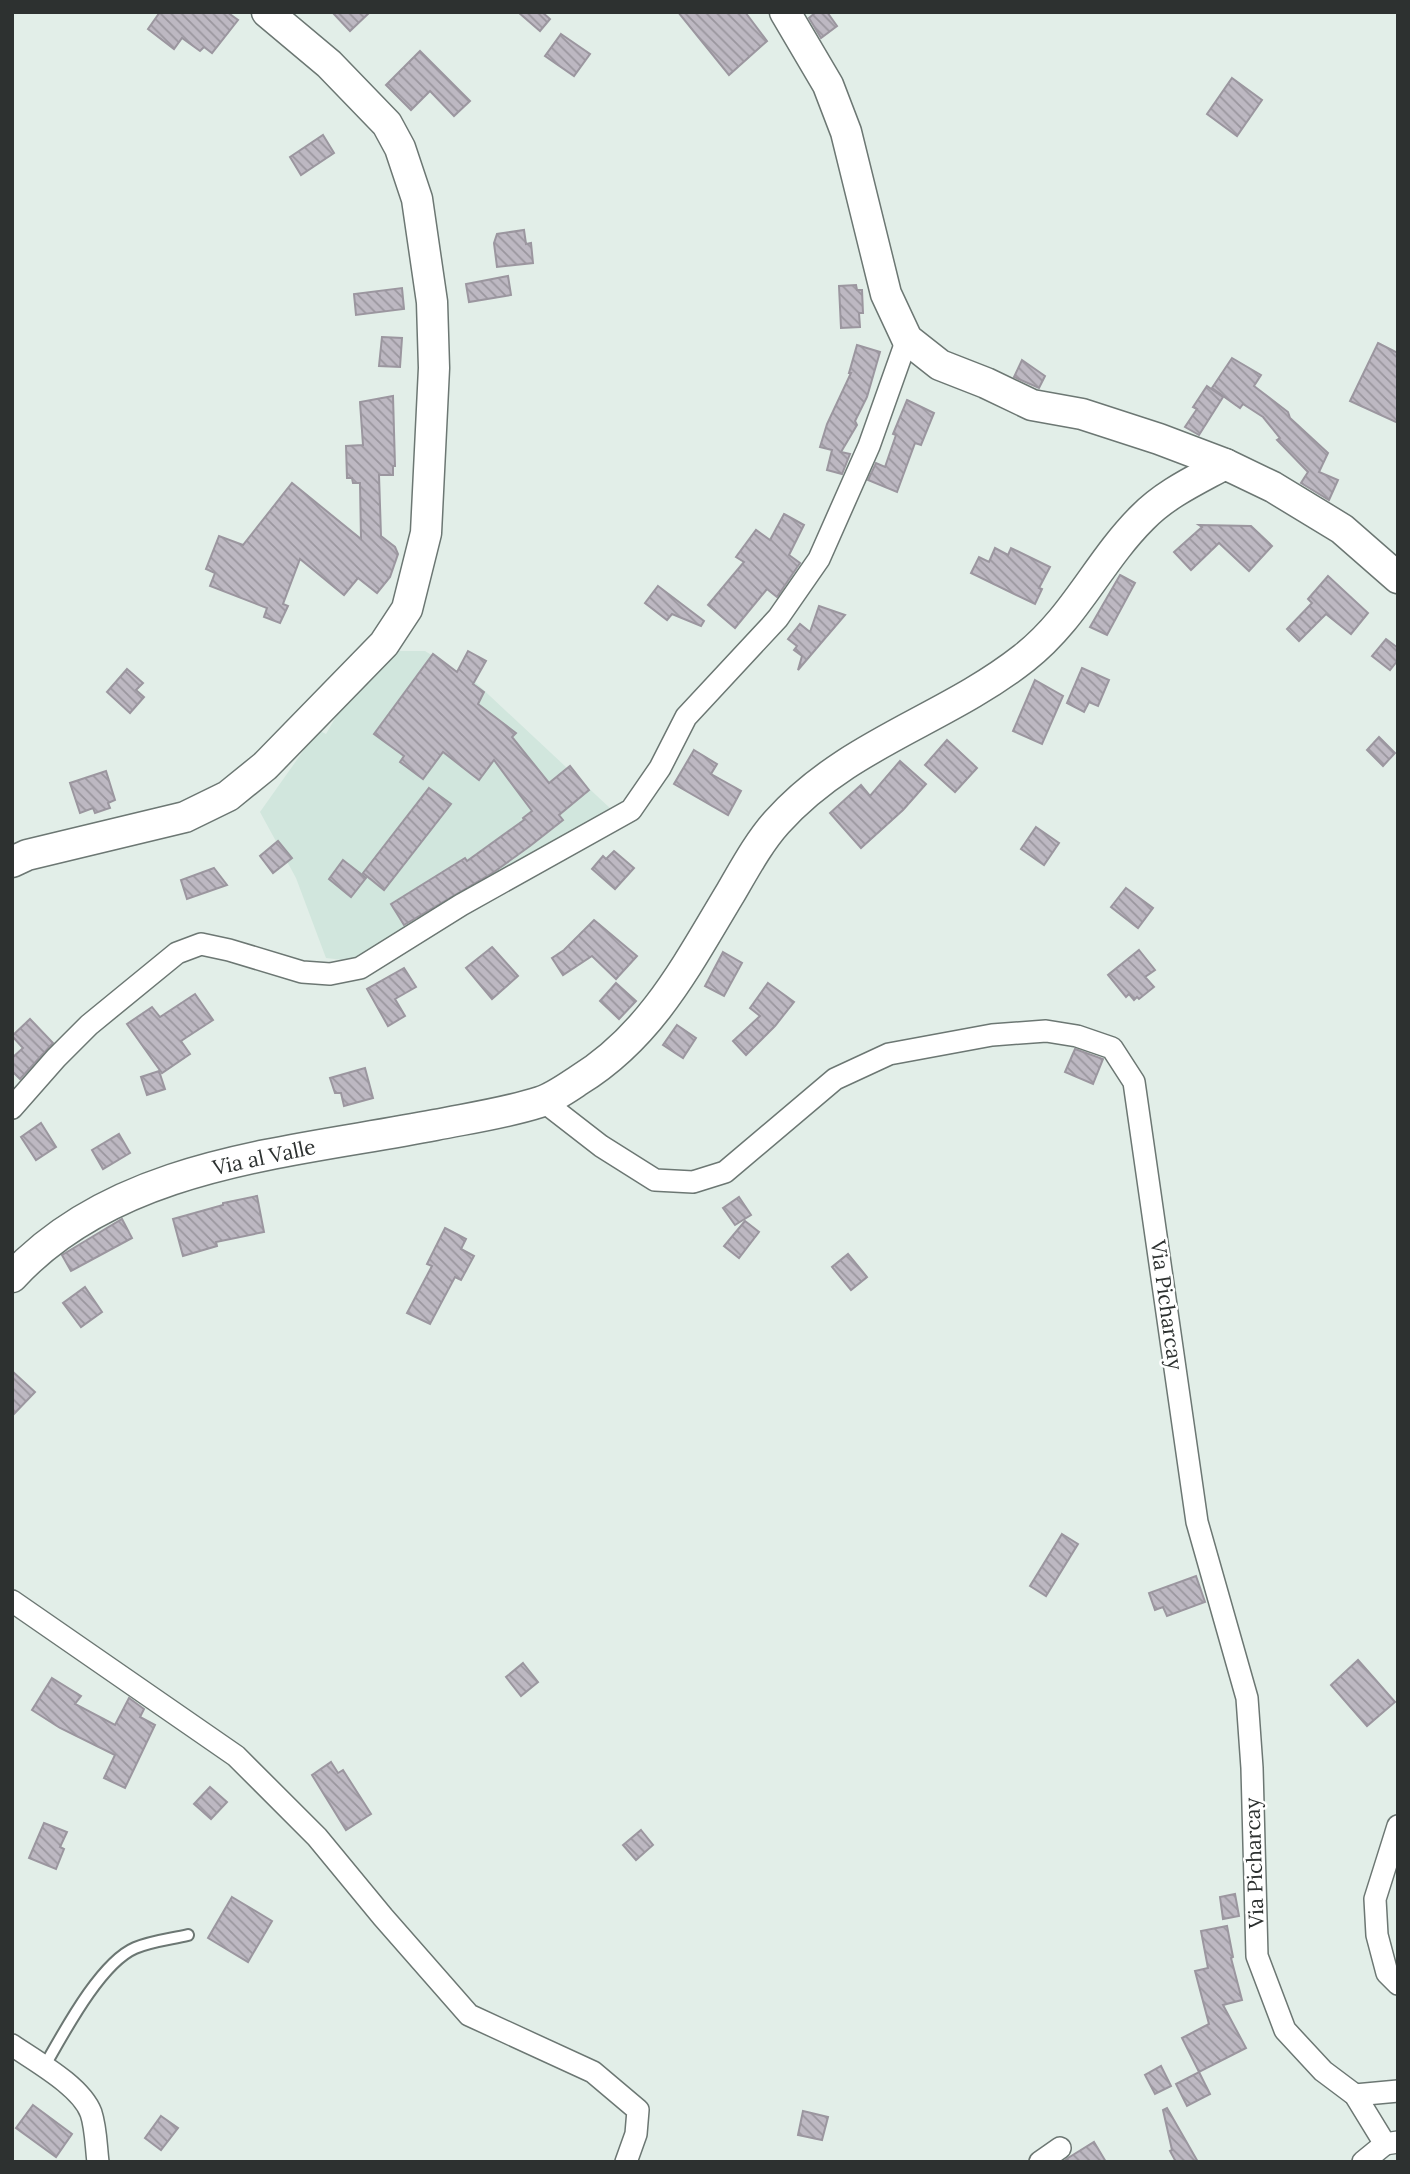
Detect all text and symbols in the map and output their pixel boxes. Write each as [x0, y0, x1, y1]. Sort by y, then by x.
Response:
street label: Via al Valle [209, 1133, 318, 1181]
street label: Via Picharcay [1144, 1237, 1189, 1372]
street label: Via Picharcay [1238, 1797, 1270, 1930]

